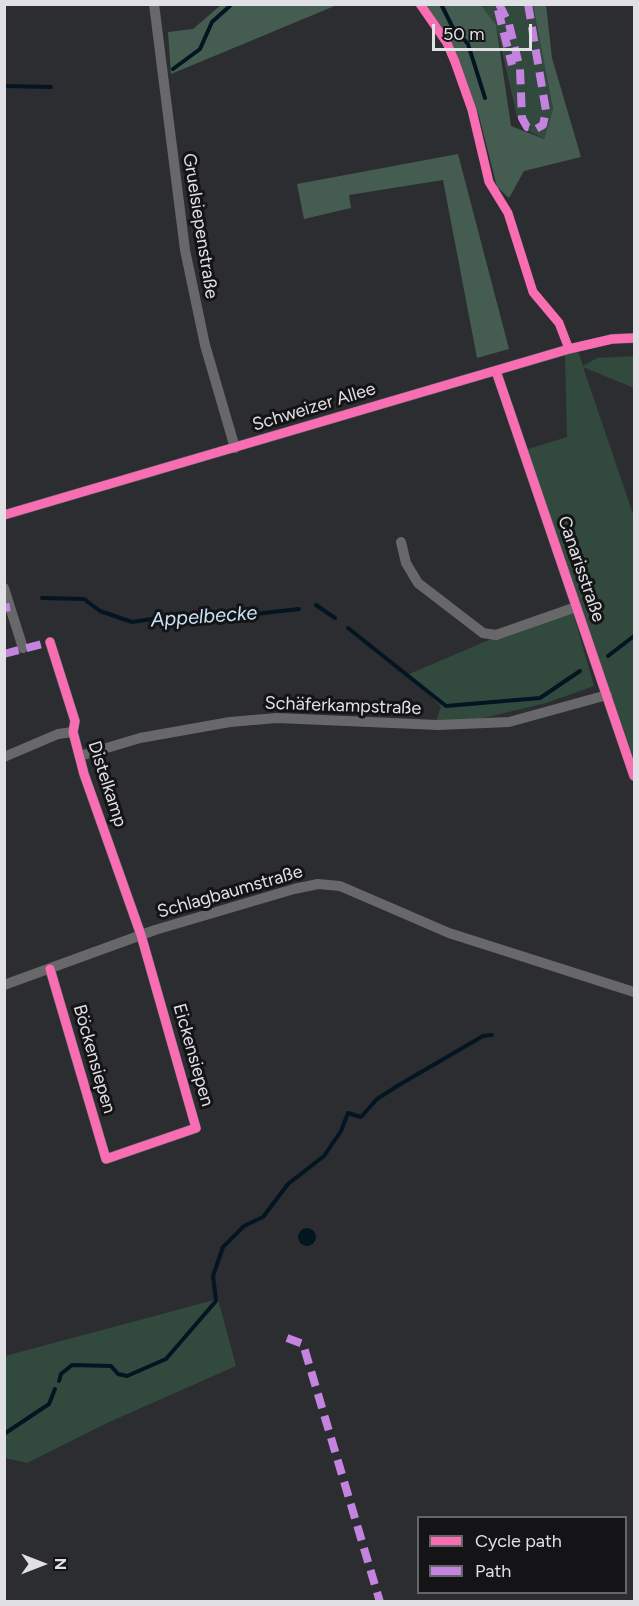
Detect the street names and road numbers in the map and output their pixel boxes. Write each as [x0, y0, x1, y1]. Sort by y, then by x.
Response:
street label: Gruelsiepenstraße [178, 152, 222, 300]
street label: Schweizer Allee [250, 378, 378, 436]
street label: Canarisstraße [553, 513, 609, 625]
street label: Schäferkampstraße [264, 692, 422, 720]
street label: Distelkamp [83, 738, 131, 830]
street label: Schlagbaumstraße [155, 861, 305, 923]
street label: Eickensiepen [168, 1001, 218, 1109]
street label: Böckensiepen [68, 1002, 120, 1116]

